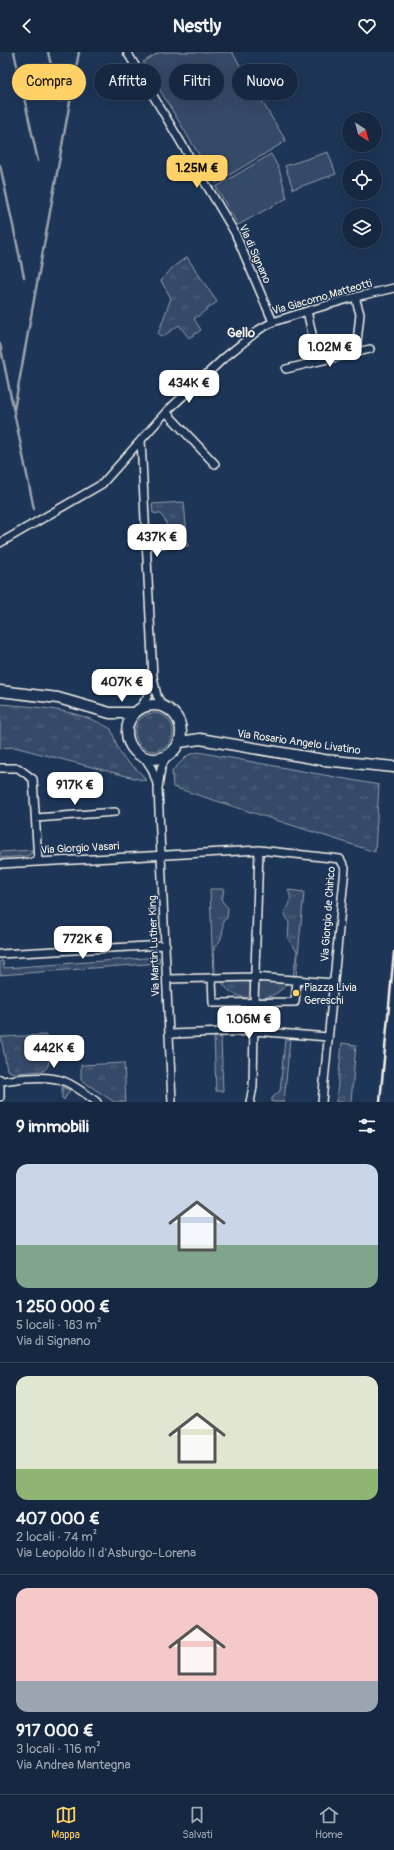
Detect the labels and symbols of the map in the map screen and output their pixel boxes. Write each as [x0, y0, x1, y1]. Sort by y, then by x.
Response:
north arrow [342, 112, 382, 152]
pin: 1.25M € [160, 155, 234, 189]
street label: Via di Signano [236, 223, 274, 286]
street label: Via Giacomo Matteotti [271, 276, 374, 317]
district label: Gello [227, 325, 255, 341]
pin: 1.02M € [293, 334, 367, 368]
pin: 434K € [156, 370, 222, 404]
pin: 437K € [124, 524, 190, 558]
pin: 407K € [89, 669, 155, 703]
street label: Via Rosario Angelo Livatino [236, 727, 362, 757]
pin: 917K € [42, 772, 108, 806]
street label: Via Giorgio Vasari [40, 839, 120, 857]
street label: Via Giorgio de Chirico [318, 866, 338, 962]
street label: Via Martin Luther King [146, 895, 162, 997]
pin: 772K € [50, 926, 116, 960]
place label: Piazza Livia Gereschi [304, 981, 357, 1007]
marker: Piazza Livia Gereschi [291, 988, 301, 998]
pin: 1.06M € [212, 1006, 286, 1040]
pin: 442K € [21, 1035, 87, 1069]

